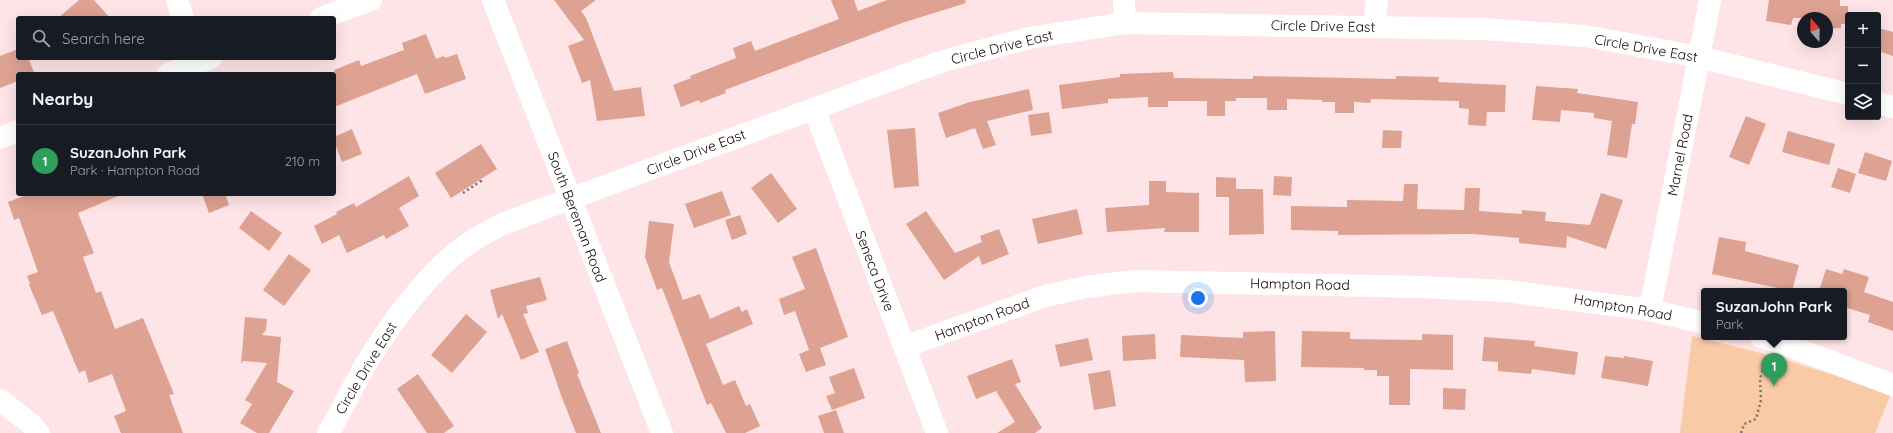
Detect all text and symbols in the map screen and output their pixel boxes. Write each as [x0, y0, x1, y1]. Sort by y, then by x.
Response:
north arrow [1797, 12, 1833, 48]
map controls [1845, 12, 1881, 120]
button: + [1845, 12, 1881, 48]
search box [16, 16, 336, 60]
street label: Circle Drive East [1271, 16, 1376, 36]
street label: Circle Drive East [949, 26, 1055, 68]
icon: search [30, 27, 52, 49]
text: Search here [62, 29, 145, 48]
street label: Circle Drive East [1593, 30, 1699, 66]
button: − [1845, 48, 1881, 84]
button: layers [1845, 84, 1881, 120]
text: Nearby [32, 88, 93, 109]
street label: Marnel Road [1663, 112, 1697, 198]
street label: Circle Drive East [644, 125, 748, 179]
text: SuzanJohn Park [70, 143, 186, 162]
street label: South Bereman Road [544, 149, 610, 285]
text: 1 [42, 153, 48, 169]
text: 210 m [285, 153, 320, 169]
text: Park · Hampton Road [70, 162, 200, 178]
street label: Seneca Drive [851, 228, 899, 314]
street label: Hampton Road [1250, 274, 1350, 294]
your location [1188, 288, 1208, 308]
popup [1701, 288, 1847, 340]
street label: Hampton Road [1572, 289, 1674, 325]
street label: Hampton Road [932, 294, 1032, 344]
text: SuzanJohn Park [1716, 297, 1832, 316]
text: Park [1716, 316, 1743, 332]
street label: Circle Drive East [331, 318, 401, 417]
pin: 1 [1761, 353, 1787, 386]

